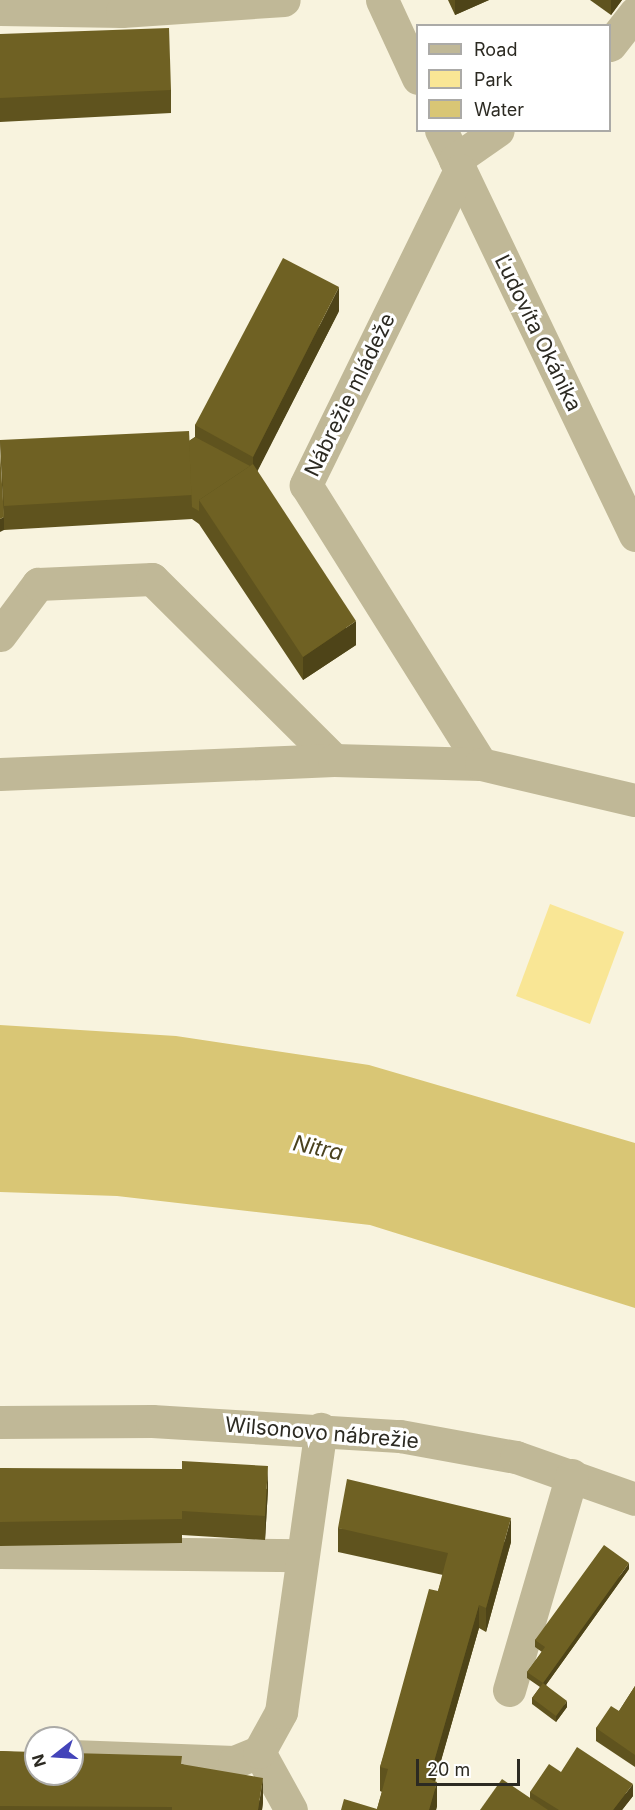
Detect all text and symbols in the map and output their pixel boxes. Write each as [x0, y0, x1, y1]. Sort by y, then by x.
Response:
legend [416, 24, 611, 132]
text: Road [474, 39, 517, 60]
text: Park [474, 69, 513, 90]
text: Water [474, 99, 524, 120]
street label: Ľudovíta Okánika [489, 251, 587, 415]
street label: Nábrežie mládeže [300, 309, 400, 481]
water label: Nitra [291, 1130, 345, 1166]
street label: Wilsonovo nábrežie [224, 1412, 420, 1454]
north arrow [24, 1726, 84, 1786]
scale bar [419, 1747, 522, 1785]
text: N [27, 1752, 50, 1769]
text: 20 m [427, 1759, 470, 1780]

